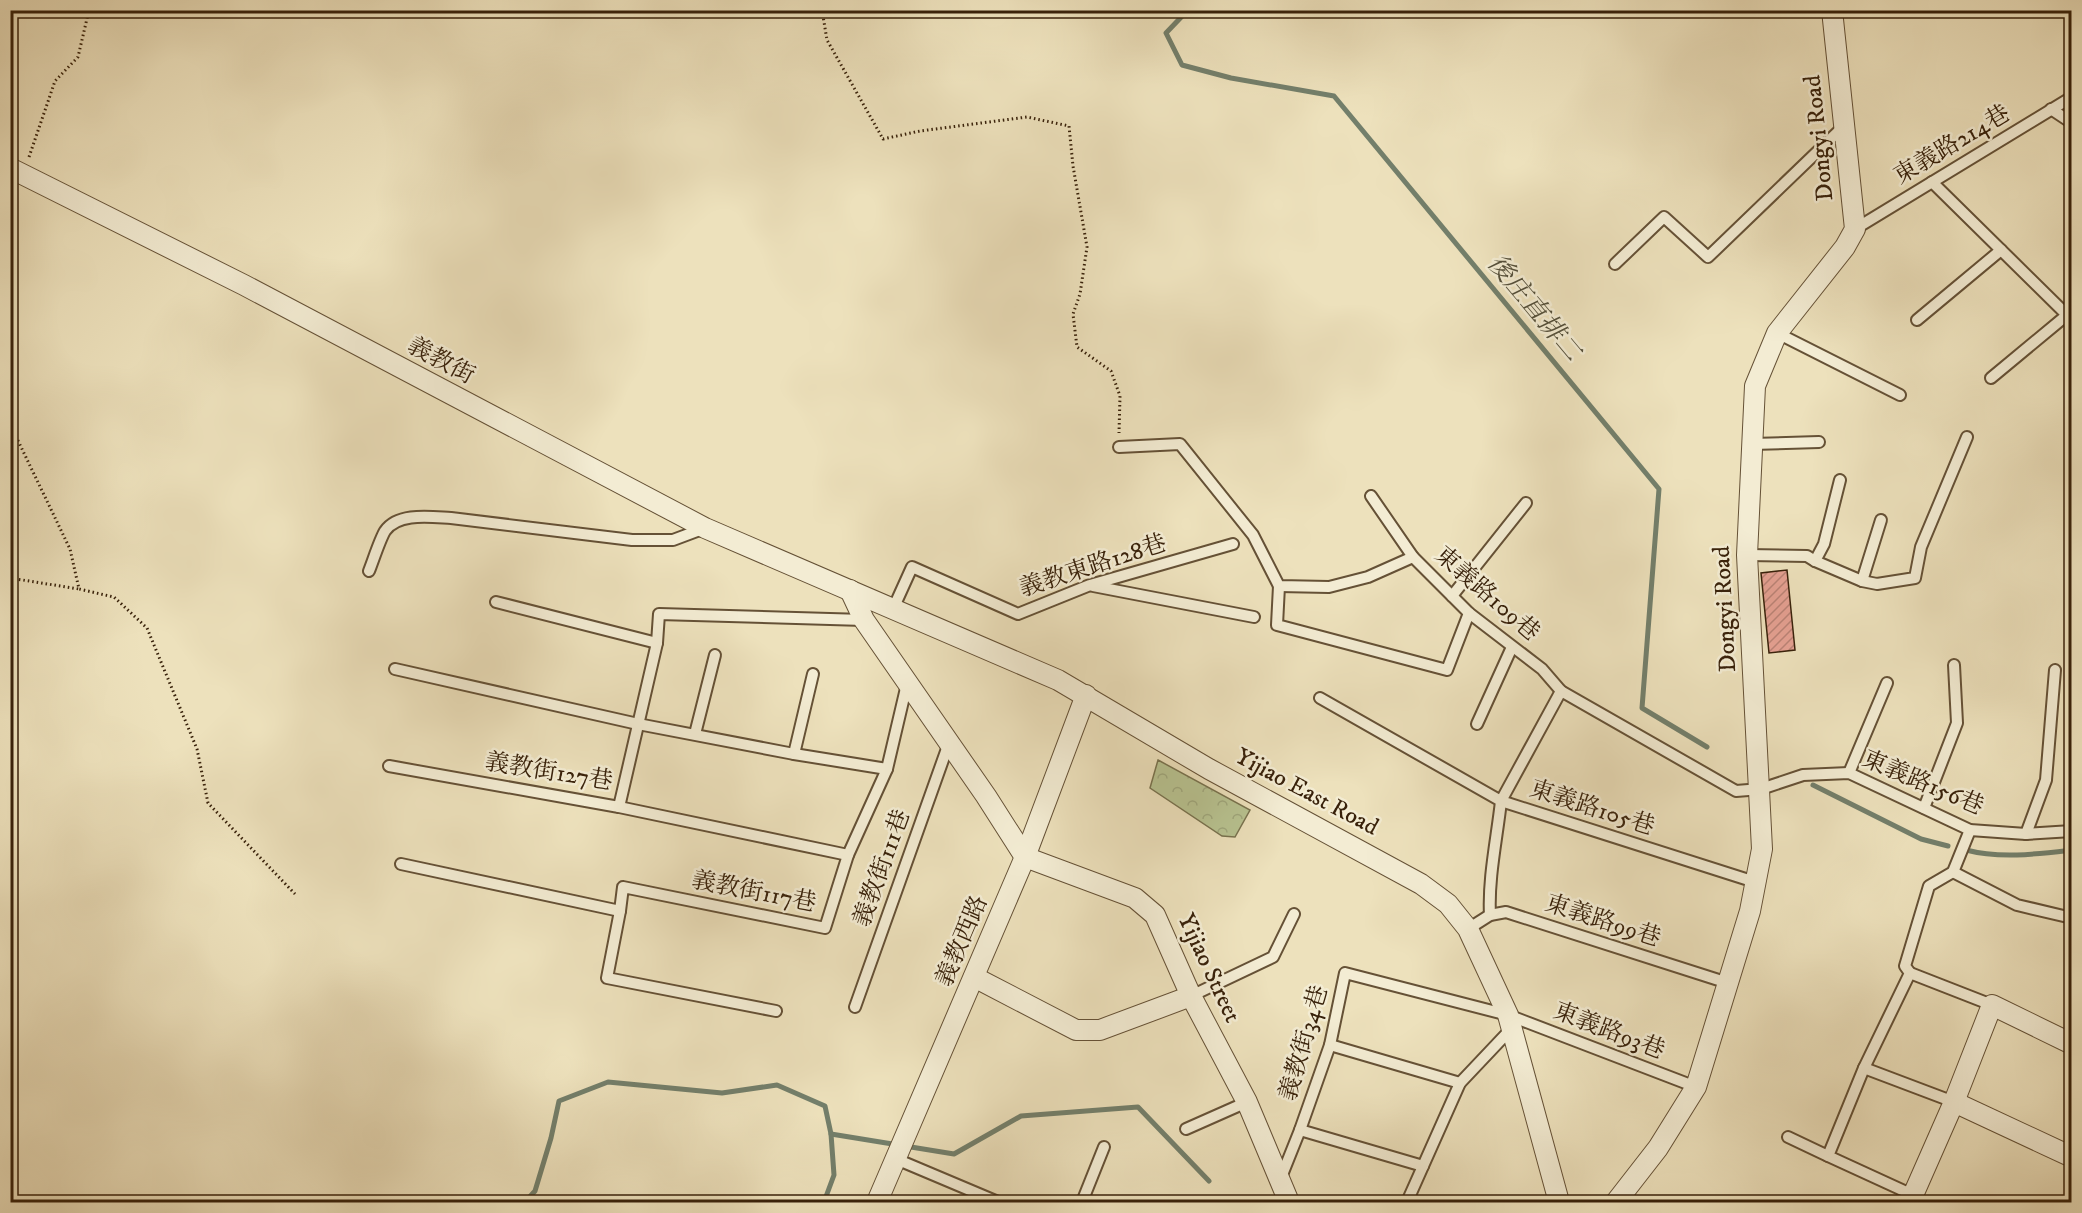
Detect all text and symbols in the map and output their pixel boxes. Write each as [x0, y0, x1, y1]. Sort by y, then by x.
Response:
street label: Dongyi Road [1797, 74, 1841, 202]
street label: 東義路214巷 [1888, 99, 2016, 191]
water label: 後庄直排二 [1480, 248, 1589, 369]
street label: 義教街 [402, 331, 480, 391]
street label: 義教東路128巷 [1016, 528, 1170, 604]
street label: 東義路109巷 [1428, 540, 1546, 648]
street label: Dongyi Road [1707, 545, 1743, 673]
street label: Yijiao East Road [1230, 742, 1384, 842]
street label: 東義路156巷 [1858, 744, 1988, 822]
street label: 義教街127巷 [483, 747, 615, 797]
street label: 東義路105巷 [1526, 774, 1658, 842]
street label: 義教街111巷 [847, 805, 917, 931]
street label: 義教街117巷 [689, 865, 819, 919]
street label: 東義路99巷 [1541, 888, 1665, 954]
street label: 義教西路 [929, 891, 995, 991]
street label: Yijiao Street [1171, 909, 1247, 1028]
street label: 義教街34巷 [1273, 982, 1335, 1104]
street label: 東義路93巷 [1549, 996, 1669, 1066]

